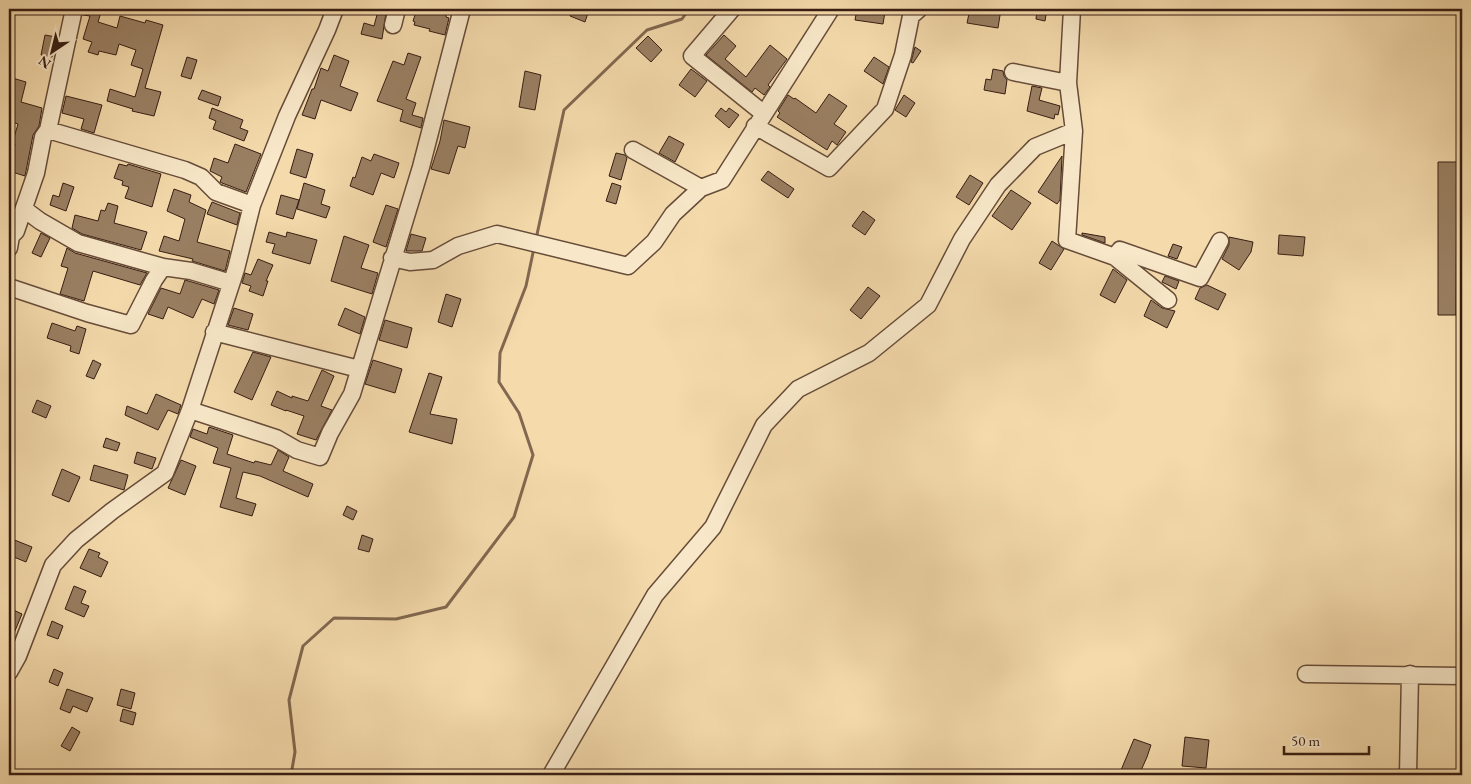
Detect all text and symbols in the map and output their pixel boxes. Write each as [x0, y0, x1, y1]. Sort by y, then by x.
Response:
north arrow [28, 28, 78, 78]
text: N [34, 52, 54, 73]
scale bar [1284, 724, 1368, 756]
text: 50 m [1291, 731, 1320, 750]

